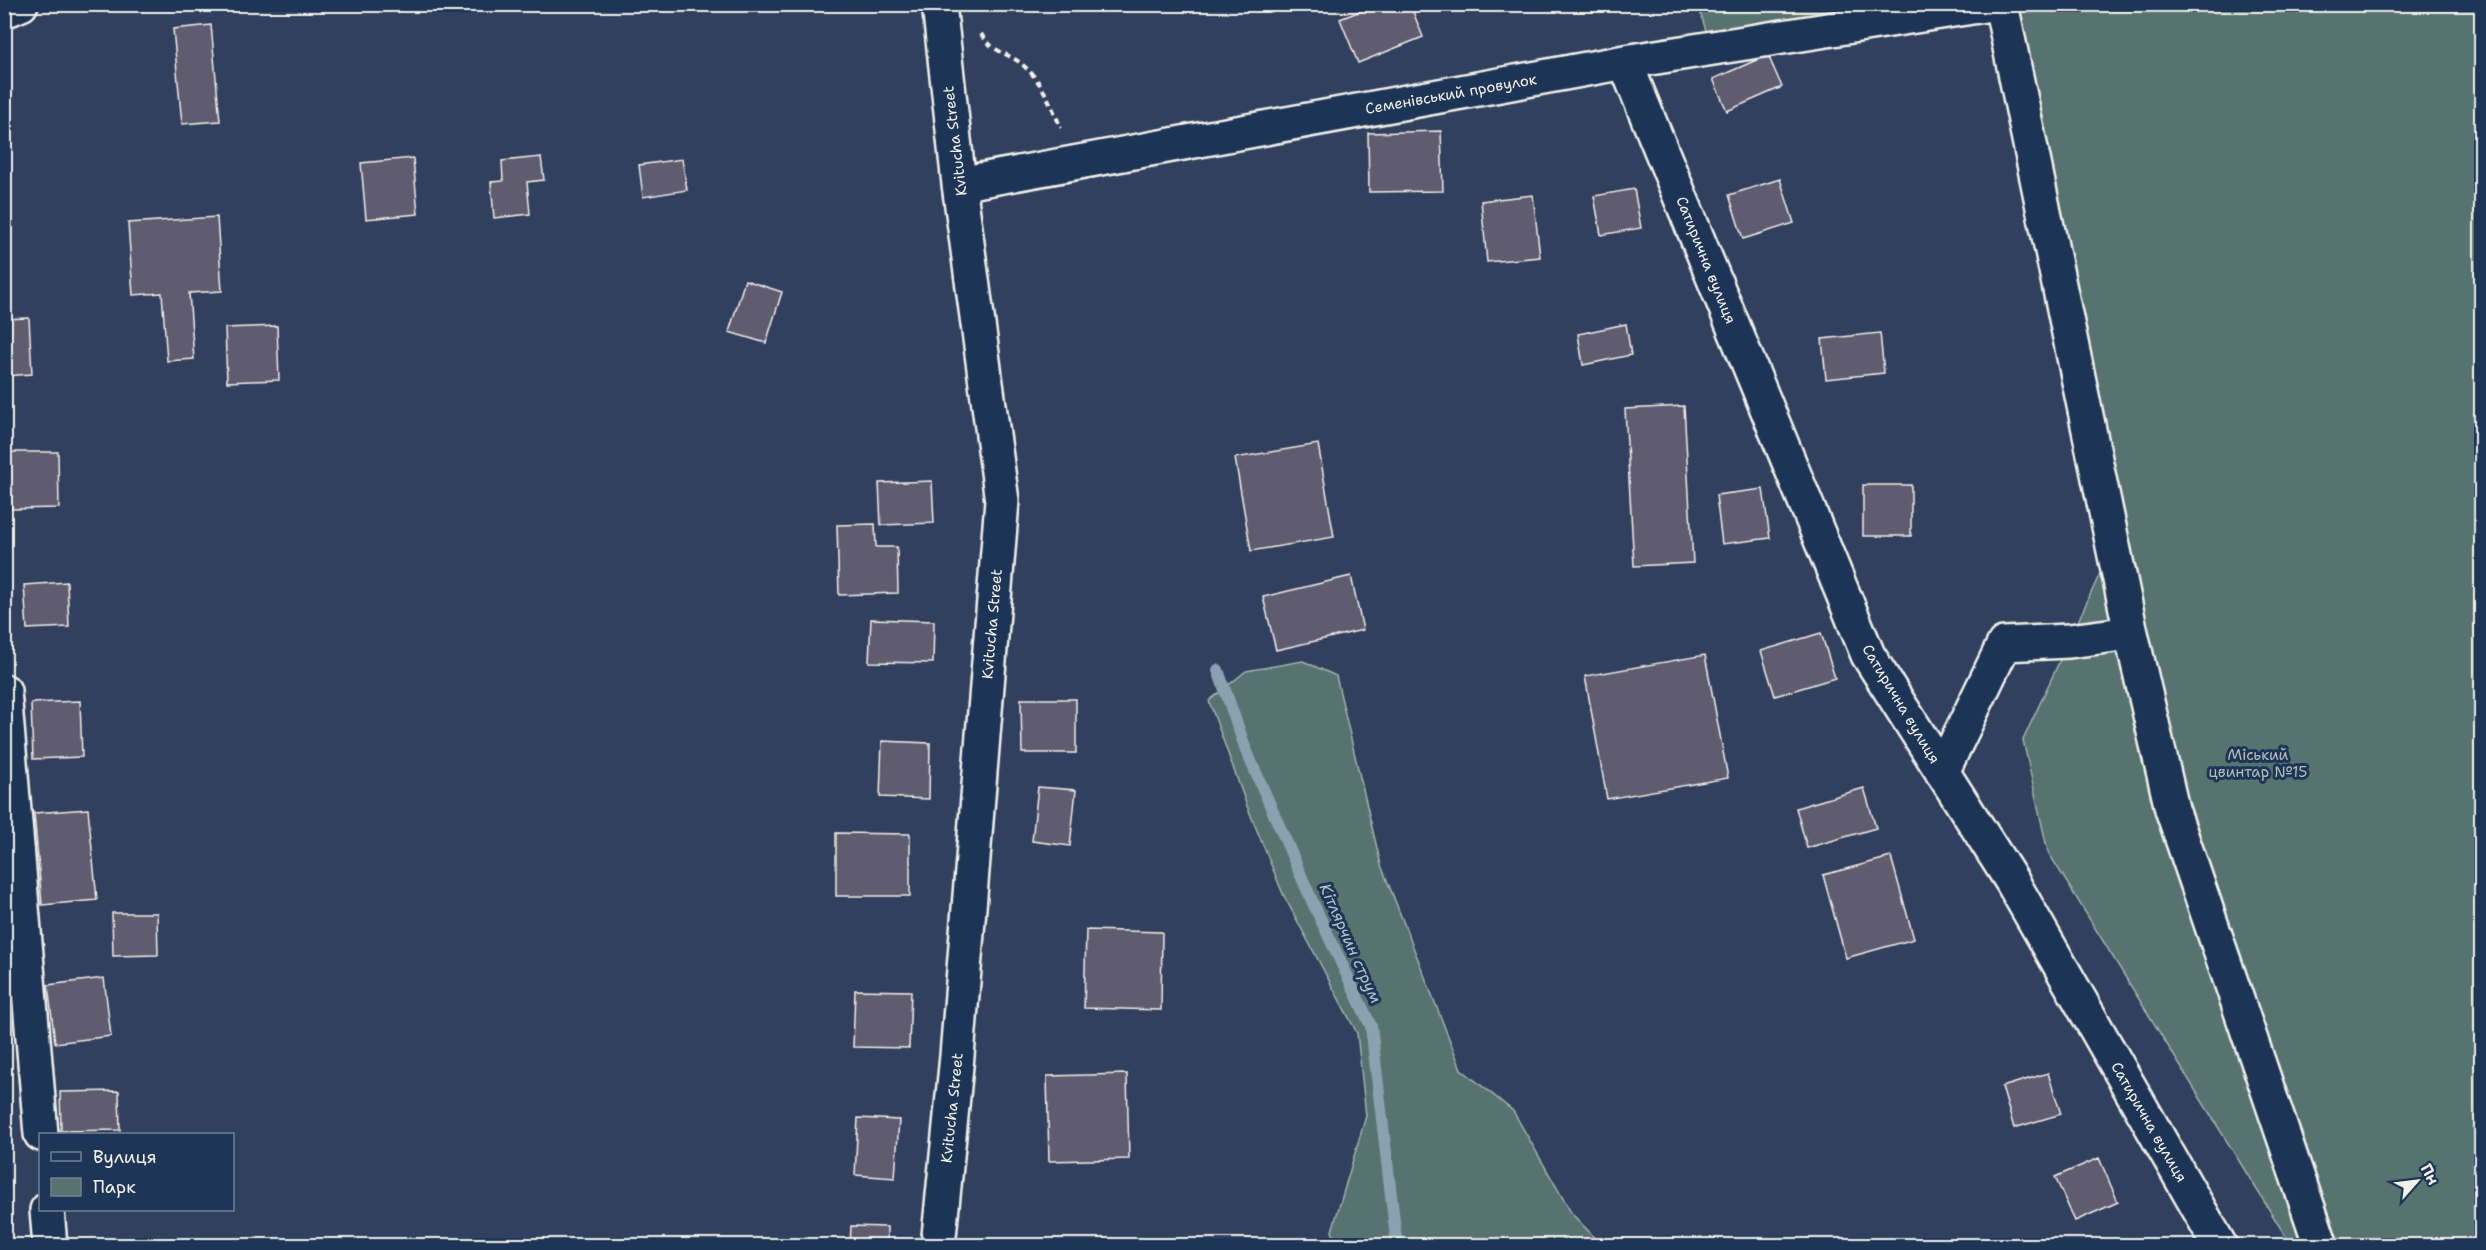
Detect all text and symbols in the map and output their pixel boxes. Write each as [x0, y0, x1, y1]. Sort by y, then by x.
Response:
street label: Семенівський провулок [1364, 69, 1538, 119]
street label: Kvitucha Street [938, 85, 972, 197]
street label: Сатирична вулиця [1671, 193, 1741, 327]
street label: Kvitucha Street [977, 568, 1007, 680]
street label: Сатирична вулиця [1857, 641, 1945, 767]
park label: Міський цвинтар №15 [2208, 745, 2308, 782]
water label: Кітлярчин струм [1315, 880, 1386, 1006]
street label: Kvitucha Street [936, 1052, 968, 1164]
street label: Сатирична вулиця [2106, 1058, 2192, 1186]
legend [39, 1133, 234, 1211]
text: Вулиця [93, 1145, 157, 1169]
north arrow [2387, 1151, 2447, 1211]
text: Пн [2416, 1160, 2444, 1188]
text: Парк [93, 1175, 136, 1199]

